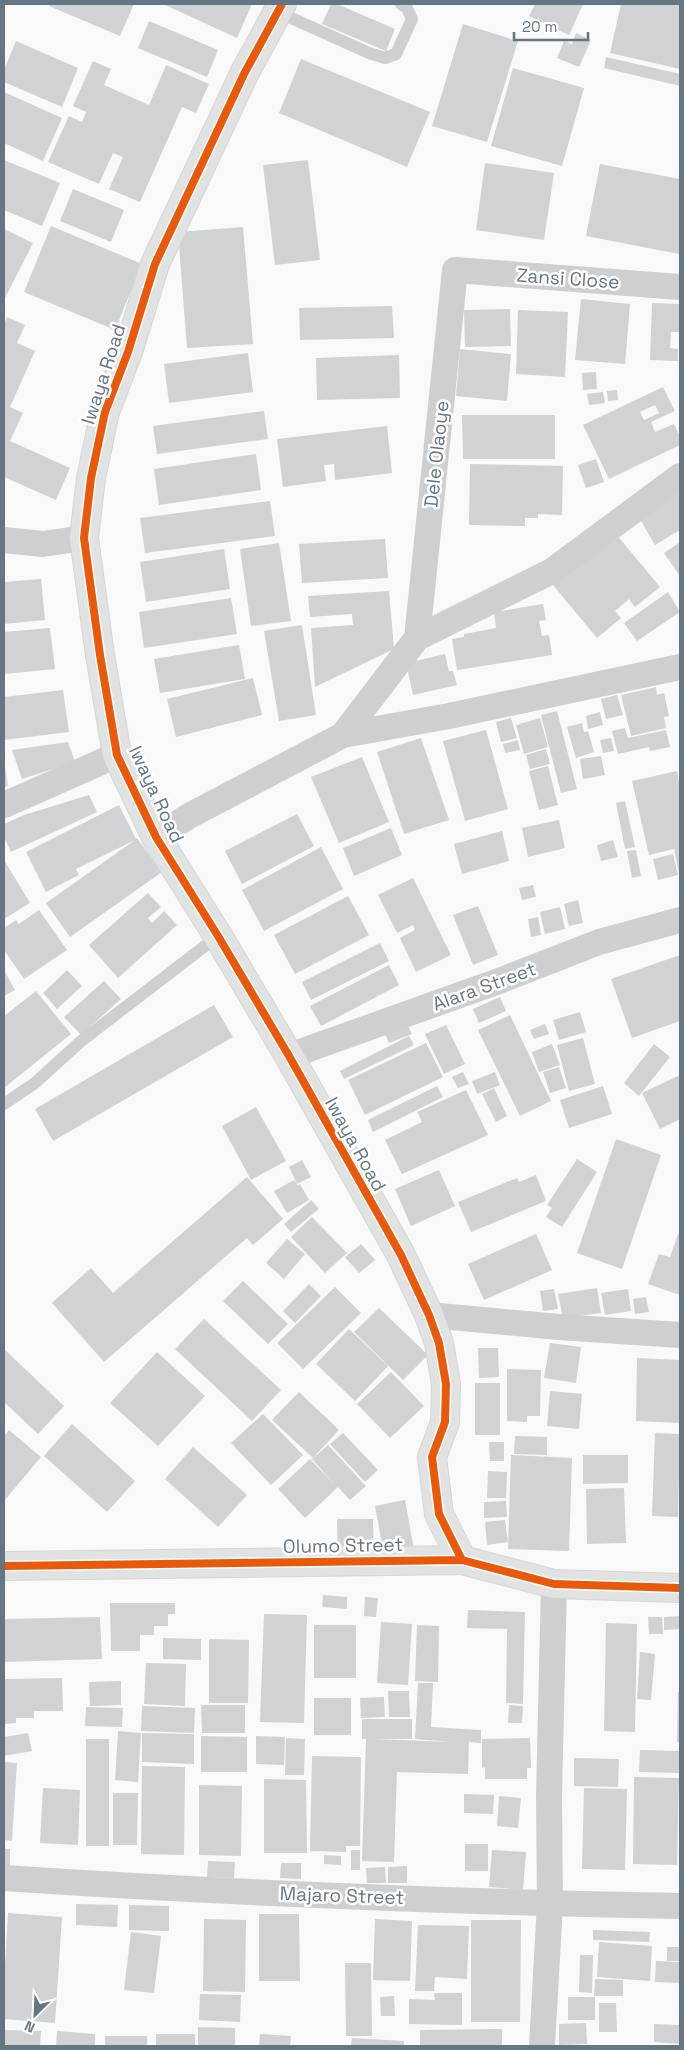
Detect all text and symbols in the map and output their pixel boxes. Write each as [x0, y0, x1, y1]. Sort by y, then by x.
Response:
scale bar [514, 10, 588, 42]
text: 20 m [522, 17, 557, 36]
street label: Zansi Close [516, 262, 620, 295]
street label: Iwaya Road [75, 321, 132, 428]
street label: Dele Olaoye [418, 399, 455, 509]
street label: Iwaya Road [123, 742, 190, 847]
street label: Alara Street [429, 956, 539, 1017]
street label: Iwaya Road [319, 1093, 392, 1196]
street label: Olumo Street [283, 1532, 403, 1559]
street label: Majaro Street [279, 1881, 405, 1910]
north arrow [10, 1990, 60, 2040]
text: N [22, 2017, 38, 2037]

